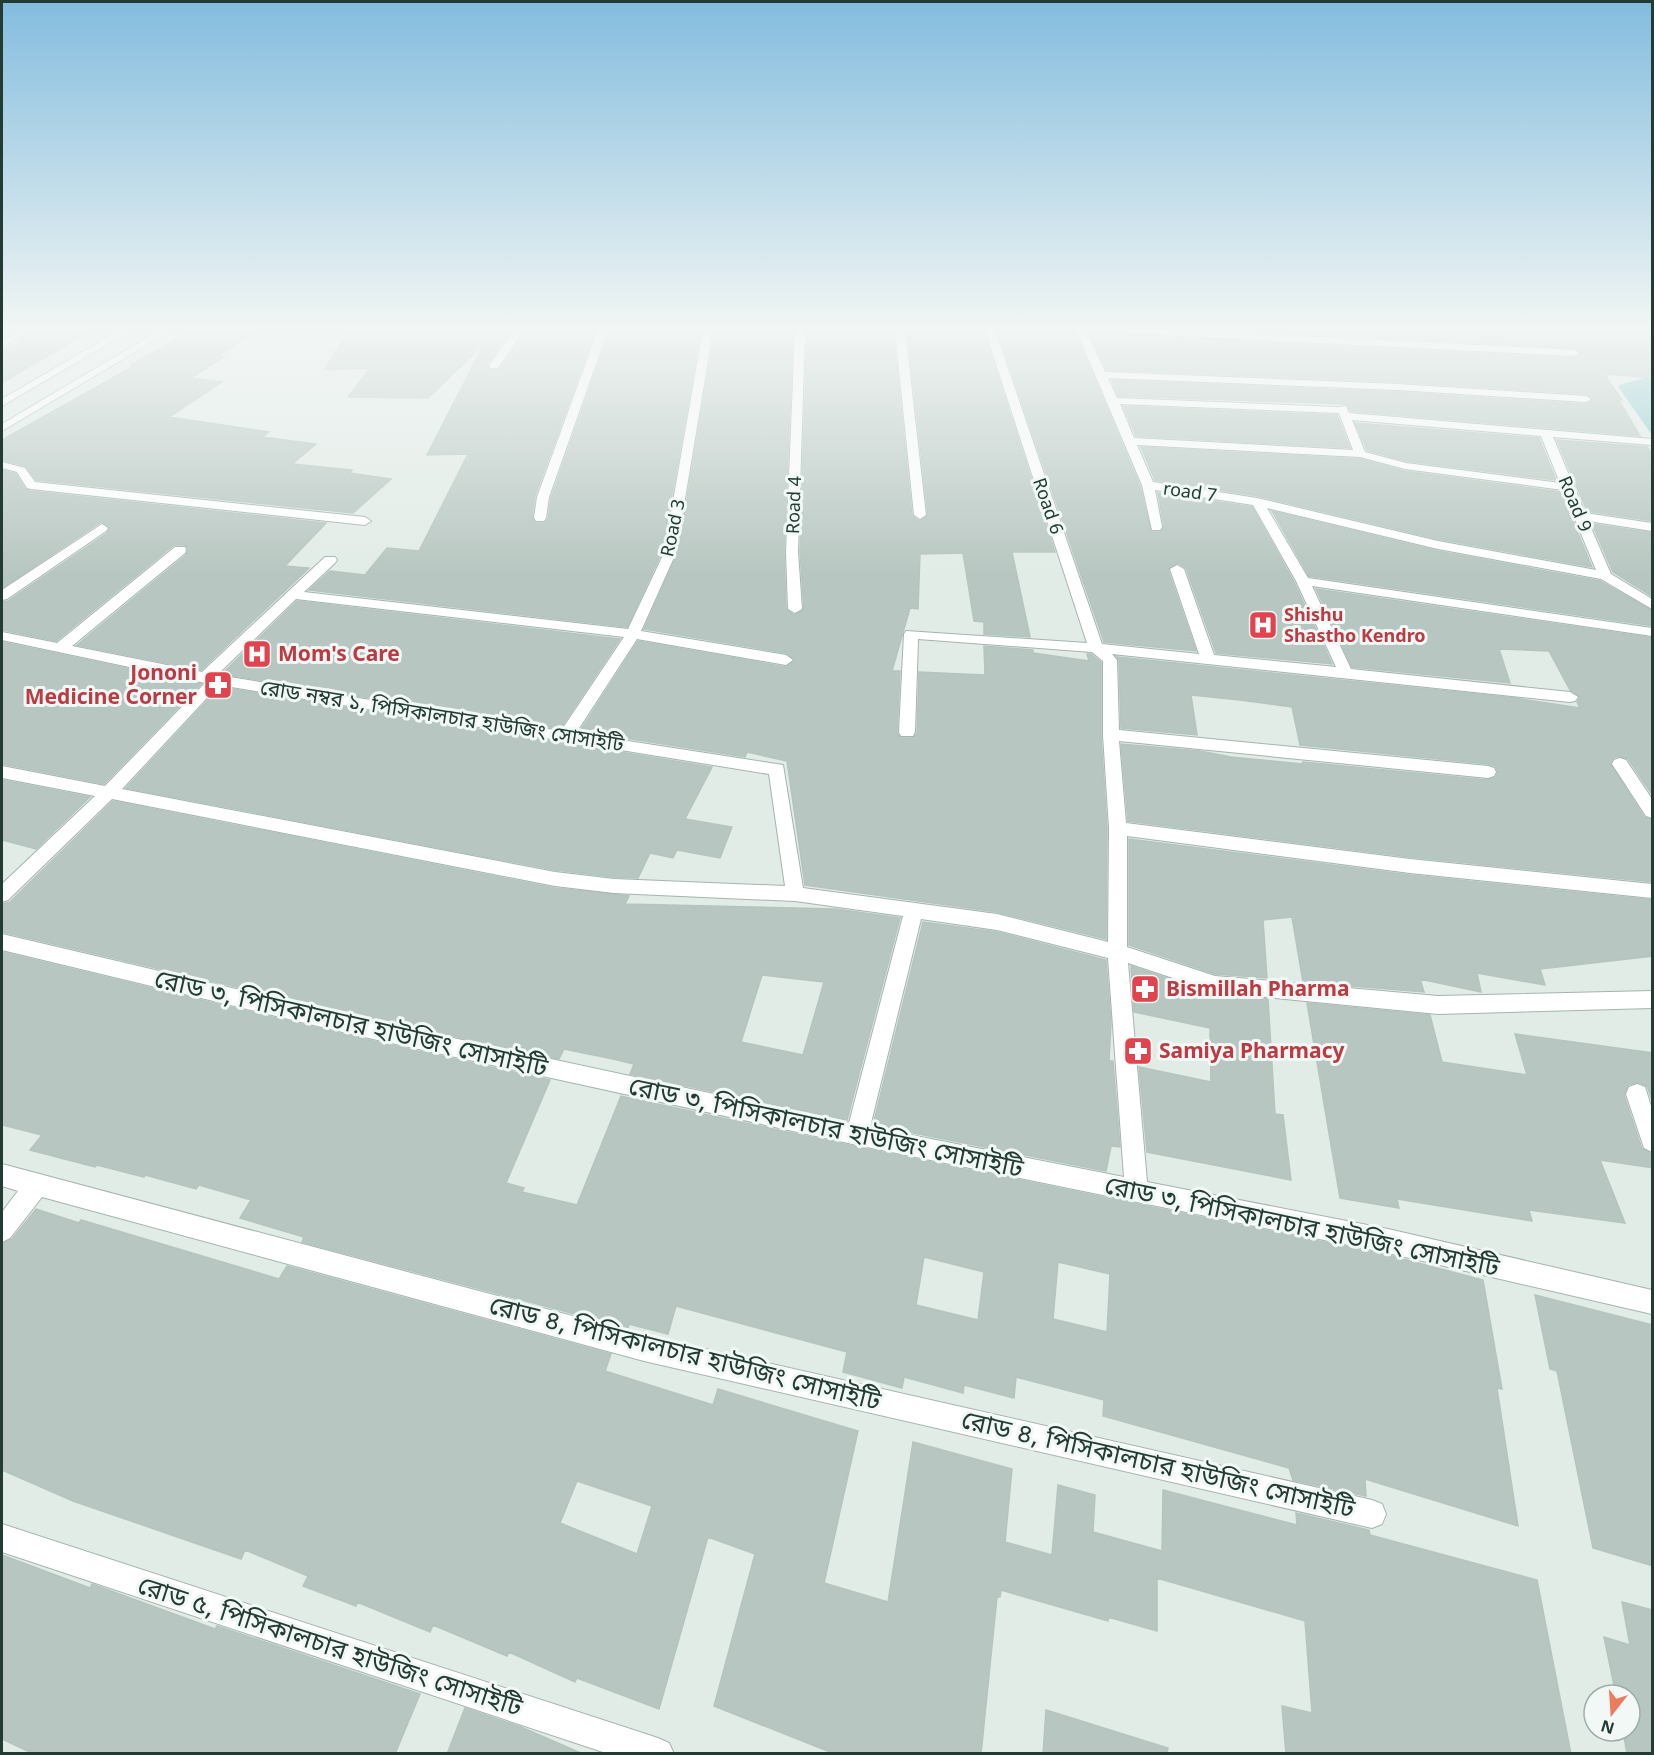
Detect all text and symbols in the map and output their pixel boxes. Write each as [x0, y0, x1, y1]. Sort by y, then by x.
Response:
street label: Road 9 [1553, 472, 1598, 535]
street label: Road 6 [1028, 474, 1070, 537]
street label: Road 4 [780, 475, 806, 534]
street label: road 7 [1162, 475, 1219, 507]
street label: Road 3 [654, 497, 690, 559]
place label: Shishu Shastho Kendro [1284, 602, 1426, 647]
hospital icon: Shishu Shastho Kendro [1247, 609, 1279, 641]
hospital icon: Mom's Care [241, 638, 273, 670]
place label: Mom's Care [278, 639, 400, 667]
place label: Jononi Medicine Corner [25, 658, 198, 710]
pharmacy icon: Jononi Medicine Corner [202, 669, 234, 701]
street label: রোড নম্বর ১, পিসিকালচার হাউজিং সোসাইটি [258, 672, 627, 758]
street label: রোড ৩, পিসিকালচার হাউজিং সোসাইটি [151, 959, 552, 1085]
pharmacy icon: Bismillah Pharma [1129, 973, 1161, 1005]
place label: Bismillah Pharma [1166, 974, 1349, 1002]
pharmacy icon: Samiya Pharmacy [1122, 1035, 1154, 1067]
place label: Samiya Pharmacy [1159, 1036, 1344, 1064]
street label: রোড ৩, পিসিকালচার হাউজিং সোসাইটি [626, 1067, 1027, 1186]
street label: রোড ৩, পিসিকালচার হাউজিং সোসাইটি [1102, 1166, 1503, 1285]
street label: রোড ৪, পিসিকালচার হাউজিং সোসাইটি [486, 1286, 886, 1418]
street label: রোড ৪, পিসিকালচার হাউজিং সোসাইটি [958, 1400, 1359, 1526]
street label: রোড ৫, পিসিকালচার হাউজিং সোসাইটি [133, 1566, 528, 1725]
north arrow [1582, 1683, 1642, 1743]
text: N [1598, 1715, 1617, 1740]

